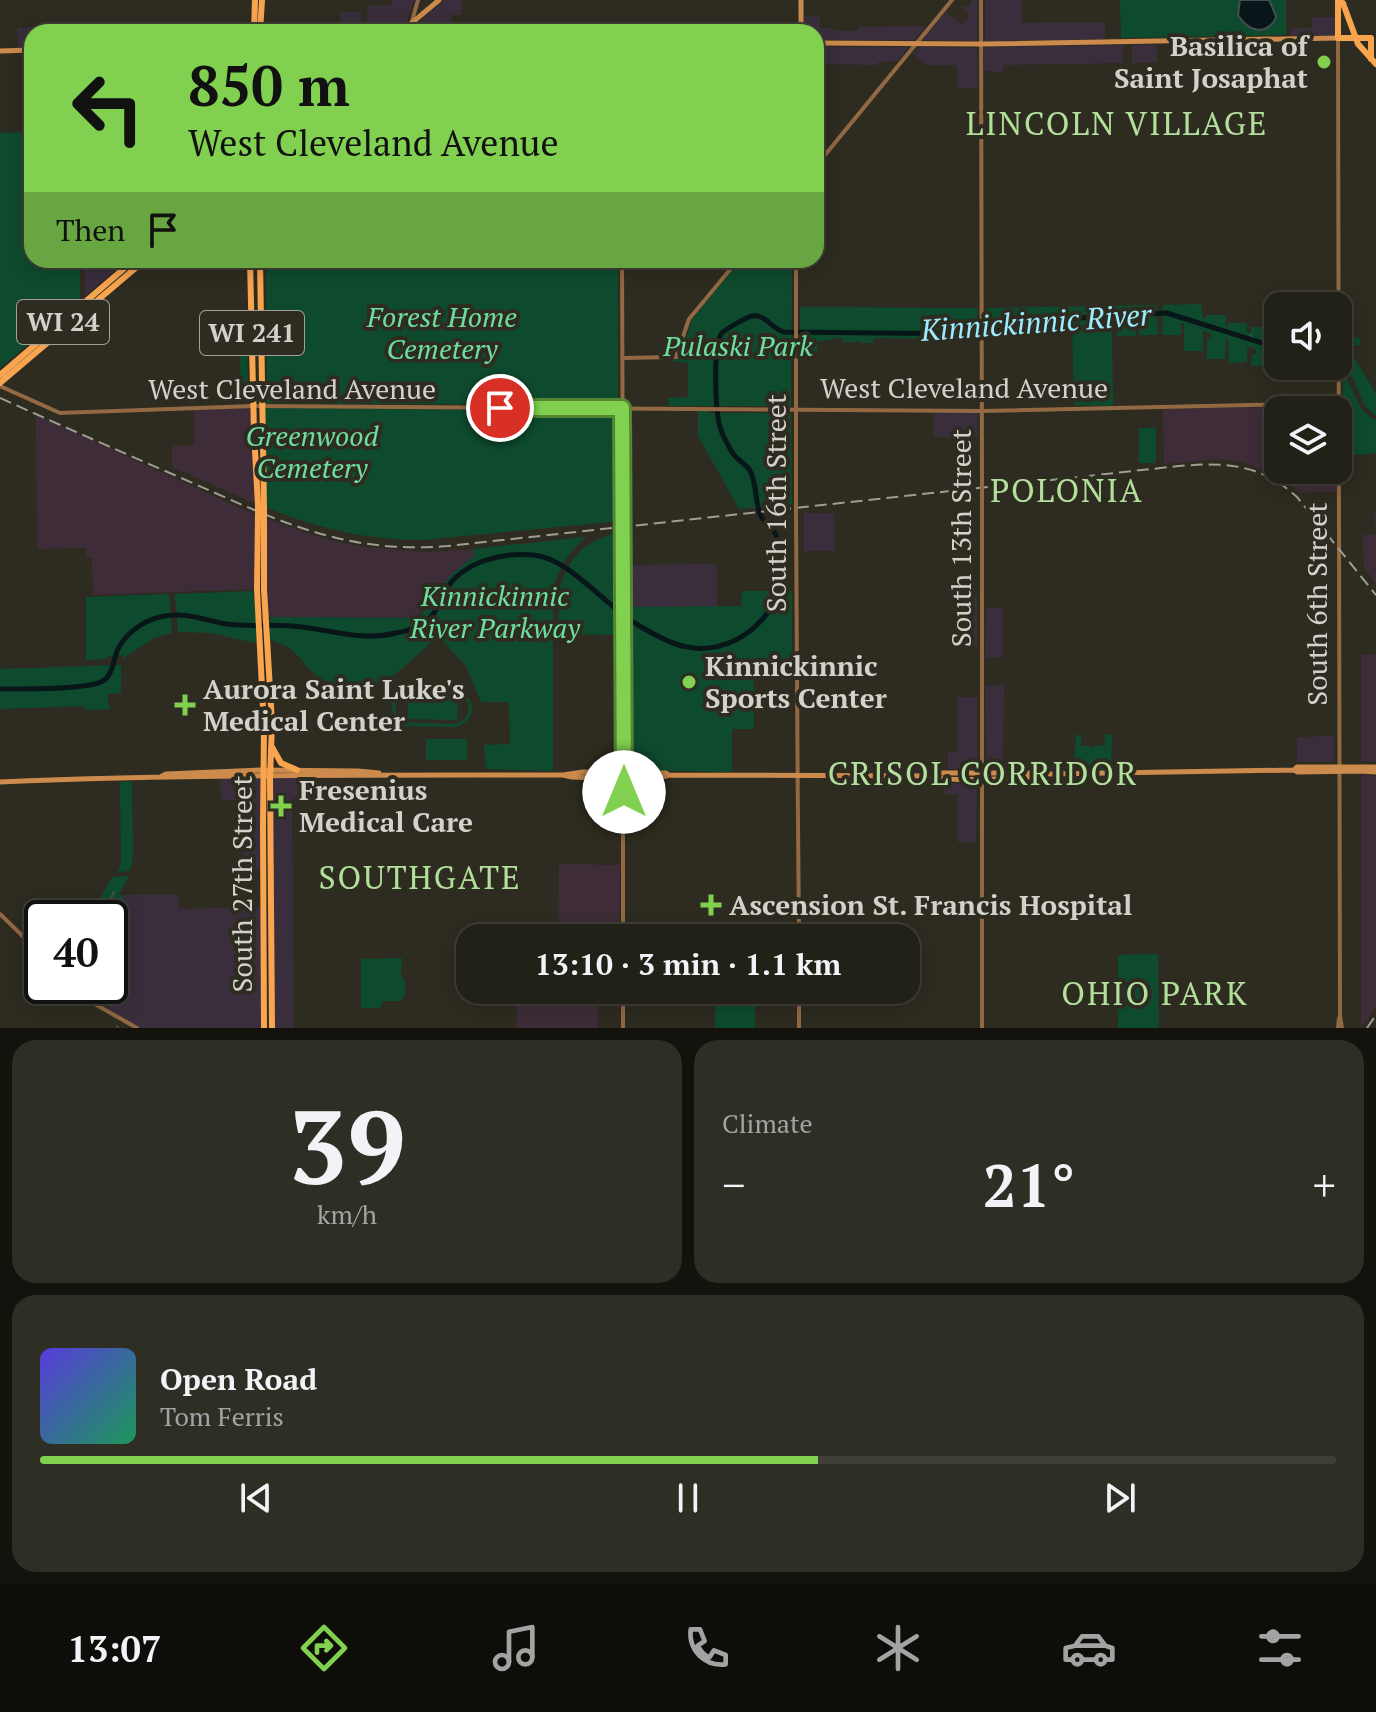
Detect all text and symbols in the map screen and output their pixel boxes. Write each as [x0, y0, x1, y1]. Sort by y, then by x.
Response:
place label: Basilica of Saint Josaphat [1114, 27, 1311, 96]
text: 850 m [188, 48, 350, 122]
marker: Basilica of Saint Josaphat [1315, 53, 1333, 71]
icon: left [56, 56, 160, 160]
district label: LINCOLN VILLAGE [966, 102, 1268, 144]
text: West Cleveland Avenue [188, 119, 559, 166]
icon: arrive [141, 208, 185, 252]
text: Then [56, 210, 125, 250]
map controls [1264, 292, 1352, 484]
button: sound [1264, 292, 1352, 380]
water label: Kinnickinnic River [918, 294, 1154, 350]
park label: Forest Home Cemetery [366, 298, 517, 367]
road number: WI 24 [17, 300, 109, 344]
road number: WI 241 [200, 311, 304, 355]
park label: Pulaski Park [662, 327, 813, 364]
street label: West Cleveland Avenue [820, 369, 1108, 406]
street label: West Cleveland Avenue [148, 370, 436, 407]
pin [466, 374, 534, 442]
icon: arrive [478, 386, 522, 430]
street label: South 16th Street [757, 393, 794, 612]
button: layers [1264, 396, 1352, 484]
park label: Greenwood Cemetery [245, 417, 380, 486]
street label: South 13th Street [942, 428, 979, 647]
district label: POLONIA [990, 469, 1144, 511]
street label: South 6th Street [1298, 502, 1335, 706]
park label: Kinnickinnic River Parkway [409, 577, 581, 646]
place label: Kinnickinnic Sports Center [705, 647, 887, 716]
place label: Aurora Saint Luke's Medical Center [203, 670, 465, 739]
marker: Kinnickinnic Sports Center [680, 673, 698, 691]
marker: Aurora Saint Luke's Medical Center [174, 694, 196, 716]
position arrow [582, 750, 666, 834]
district label: CRISOL CORRIDOR [828, 752, 1138, 794]
place label: Fresenius Medical Care [299, 771, 473, 840]
street label: South 27th Street [223, 775, 260, 993]
marker: Fresenius Medical Care [270, 795, 292, 817]
district label: SOUTHGATE [318, 856, 522, 898]
place label: Ascension St. Francis Hospital [729, 886, 1132, 923]
marker: Ascension St. Francis Hospital [700, 894, 722, 916]
speed limit sign: 40 [24, 900, 128, 1004]
text: 13:10 · 3 min · 1.1 km [535, 944, 841, 984]
district label: OHIO PARK [1061, 972, 1249, 1014]
text: 39 [288, 1076, 406, 1214]
text: Climate [722, 1106, 813, 1140]
text: 21° [983, 1145, 1075, 1224]
text: − [722, 1155, 745, 1214]
text: + [1313, 1155, 1336, 1214]
text: km/h [317, 1197, 377, 1231]
text: Open Road [160, 1359, 317, 1399]
text: Tom Ferris [160, 1399, 284, 1433]
icon: previous [234, 1476, 278, 1520]
icon: pause [666, 1476, 710, 1520]
icon: next [1098, 1476, 1142, 1520]
icon: directions [296, 1620, 352, 1676]
icon: music [488, 1620, 544, 1676]
icon: phone [679, 1620, 735, 1676]
icon: climate [870, 1620, 926, 1676]
icon: car [1061, 1620, 1117, 1676]
icon: filters [1252, 1620, 1308, 1676]
text: 13:07 [68, 1625, 161, 1672]

